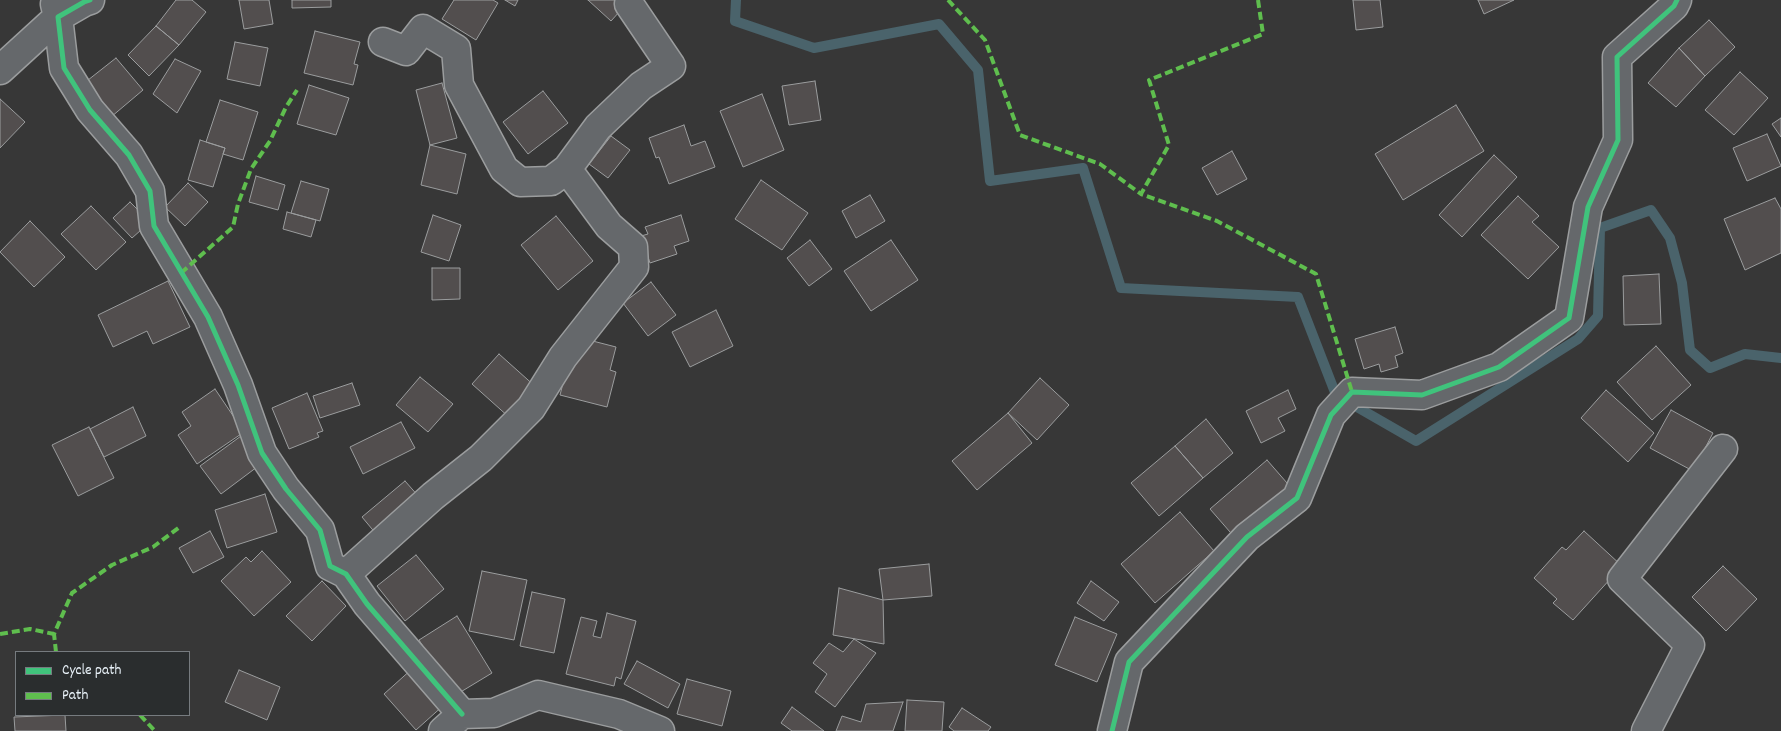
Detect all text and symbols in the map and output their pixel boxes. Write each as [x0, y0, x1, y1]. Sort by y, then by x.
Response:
legend [15, 651, 190, 716]
text: Cycle path [62, 660, 121, 682]
text: Path [62, 685, 88, 707]

